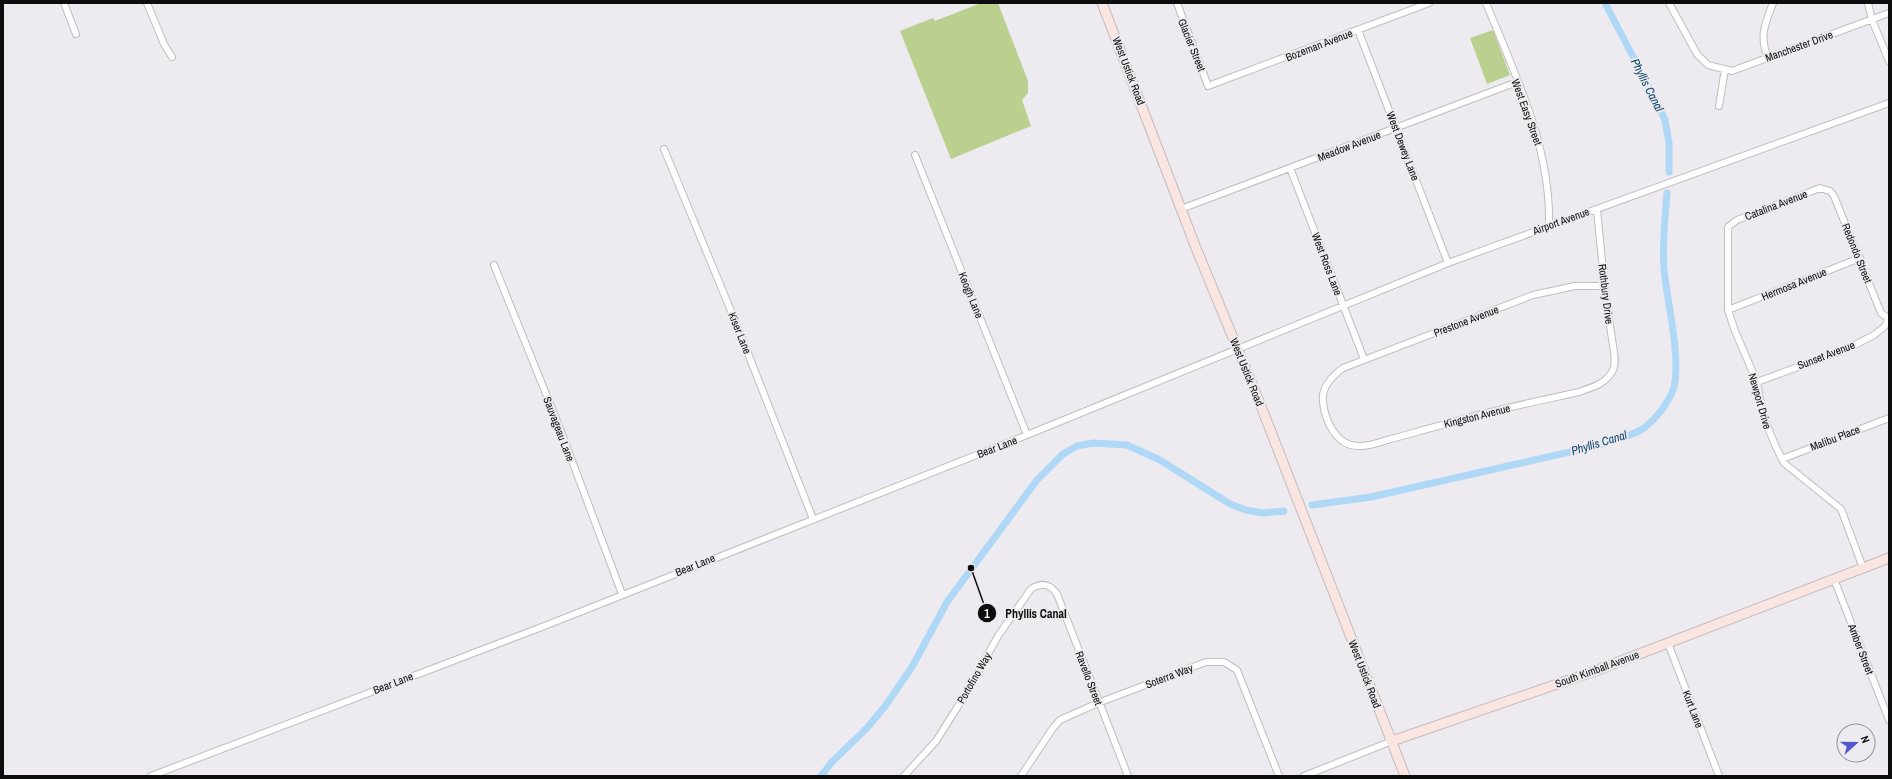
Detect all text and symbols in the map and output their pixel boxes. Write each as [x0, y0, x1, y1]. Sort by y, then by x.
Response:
street label: Glacier Street [1175, 17, 1209, 74]
street label: Bozeman Avenue [1284, 26, 1354, 64]
street label: Manchester Drive [1763, 27, 1835, 65]
street label: West Ustick Road [1110, 35, 1148, 107]
water label: Phyllis Canal [1627, 56, 1668, 115]
street label: West Easy Street [1509, 77, 1546, 148]
street label: West Dewey Lane [1383, 109, 1423, 183]
street label: Meadow Avenue [1315, 128, 1383, 164]
street label: Catalina Avenue [1743, 187, 1809, 223]
street label: Airport Avenue [1530, 204, 1591, 238]
street label: Redondo Street [1839, 221, 1876, 285]
street label: West Ross Lane [1309, 231, 1345, 297]
street label: Rothbury Drive [1595, 263, 1617, 325]
street label: Hermosa Avenue [1759, 265, 1829, 303]
street label: Keogh Lane [955, 270, 987, 320]
street label: Prestone Avenue [1431, 302, 1501, 340]
street label: Kiser Lane [725, 310, 755, 356]
street label: West Ustick Road [1227, 336, 1267, 408]
street label: Sunset Avenue [1795, 338, 1857, 372]
street label: Newport Drive [1745, 371, 1775, 431]
street label: Sauvageau Lane [540, 395, 578, 463]
street label: Kingston Avenue [1442, 401, 1512, 431]
street label: Malibu Place [1808, 422, 1862, 454]
water label: Phyllis Canal [1569, 427, 1630, 459]
street label: Bear Lane [975, 433, 1019, 461]
street label: Bear Lane [673, 551, 717, 579]
callout: Phyllis Canal [977, 601, 1075, 625]
text: 1 [984, 606, 990, 622]
text: Phyllis Canal [1005, 606, 1067, 622]
street label: Amber Street [1845, 621, 1877, 677]
street label: West Ustick Road [1346, 638, 1384, 710]
street label: South Kimball Avenue [1553, 647, 1641, 691]
street label: Portofino Way [954, 649, 995, 706]
street label: Ravello Street [1072, 649, 1106, 707]
street label: Soterra Way [1143, 660, 1195, 691]
street label: Bear Lane [371, 669, 415, 697]
street label: Kurt Lane [1679, 688, 1707, 730]
north arrow [1836, 723, 1876, 763]
text: N [1858, 734, 1873, 745]

